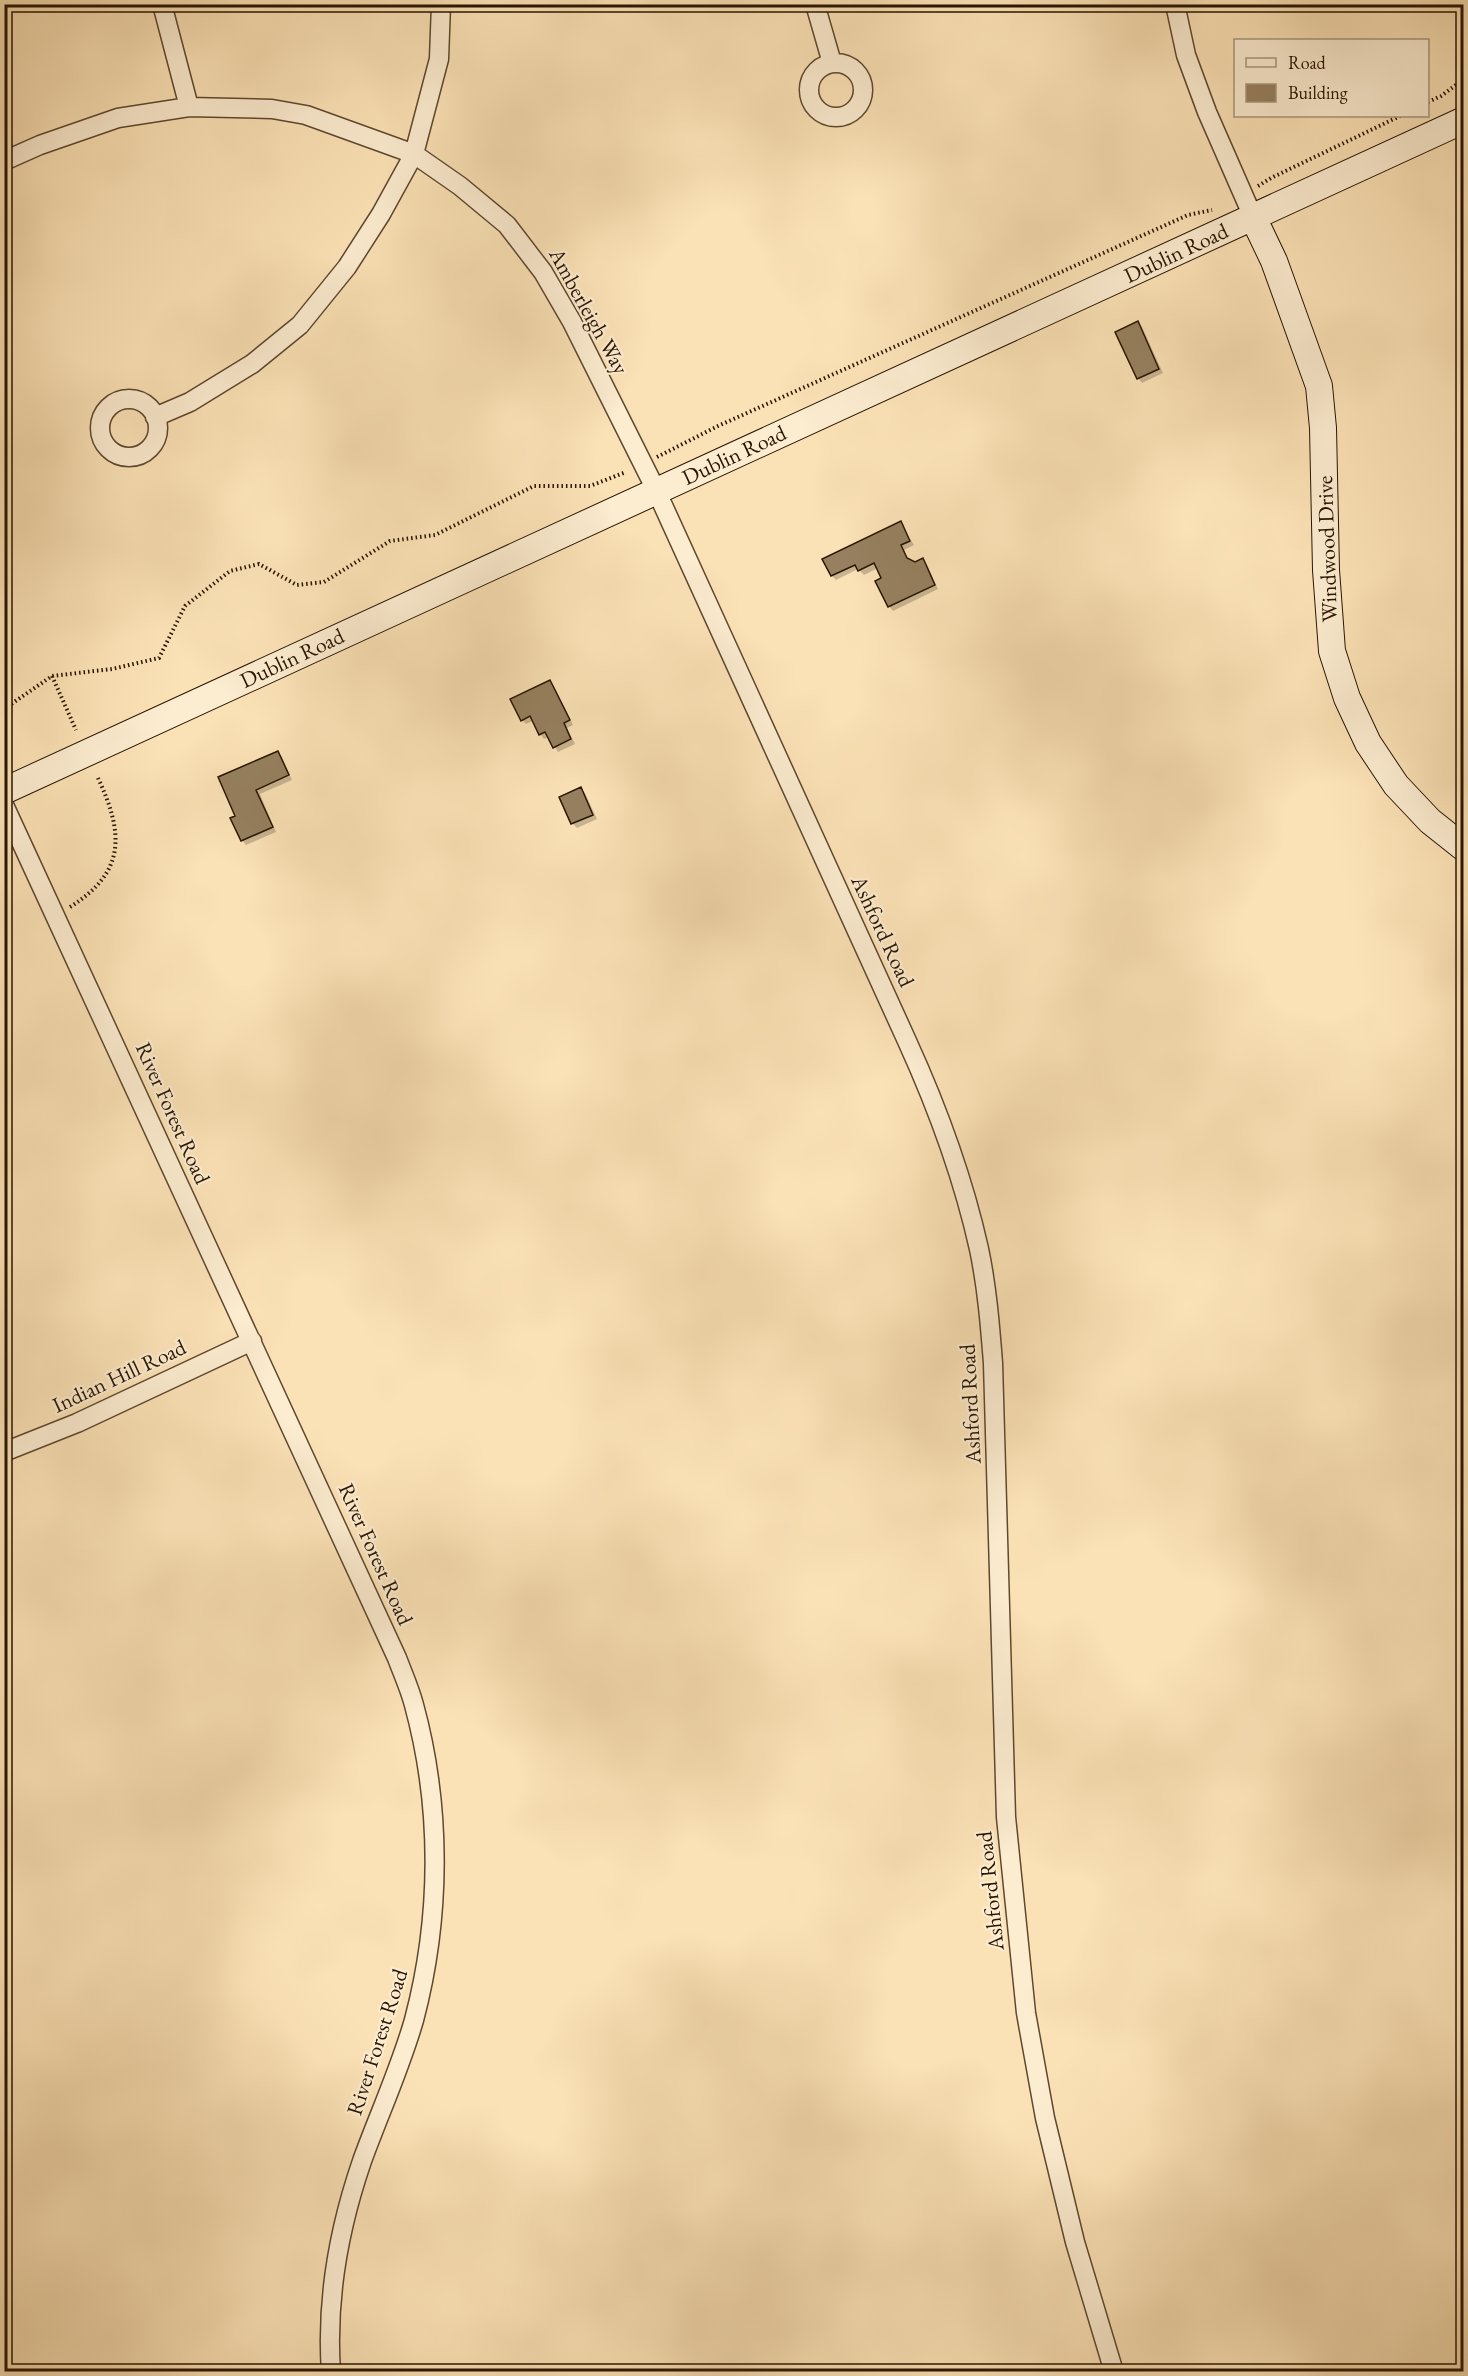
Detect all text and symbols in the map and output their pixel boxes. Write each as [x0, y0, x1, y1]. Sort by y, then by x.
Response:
legend [1234, 39, 1429, 117]
text: Road [1288, 51, 1327, 74]
text: Building [1288, 81, 1348, 104]
street label: Dublin Road [1119, 216, 1234, 290]
street label: Amberleigh Way [542, 242, 636, 380]
street label: Dublin Road [677, 418, 792, 492]
street label: Windwood Drive [1310, 475, 1344, 623]
street label: Dublin Road [235, 621, 350, 695]
street label: Ashford Road [844, 870, 922, 992]
street label: River Forest Road [129, 1038, 218, 1189]
street label: Indian Hill Road [47, 1332, 191, 1420]
street label: Ashford Road [952, 1343, 988, 1466]
street label: River Forest Road [332, 1479, 421, 1630]
street label: Ashford Road [969, 1829, 1011, 1953]
street label: River Forest Road [340, 1964, 415, 2119]

